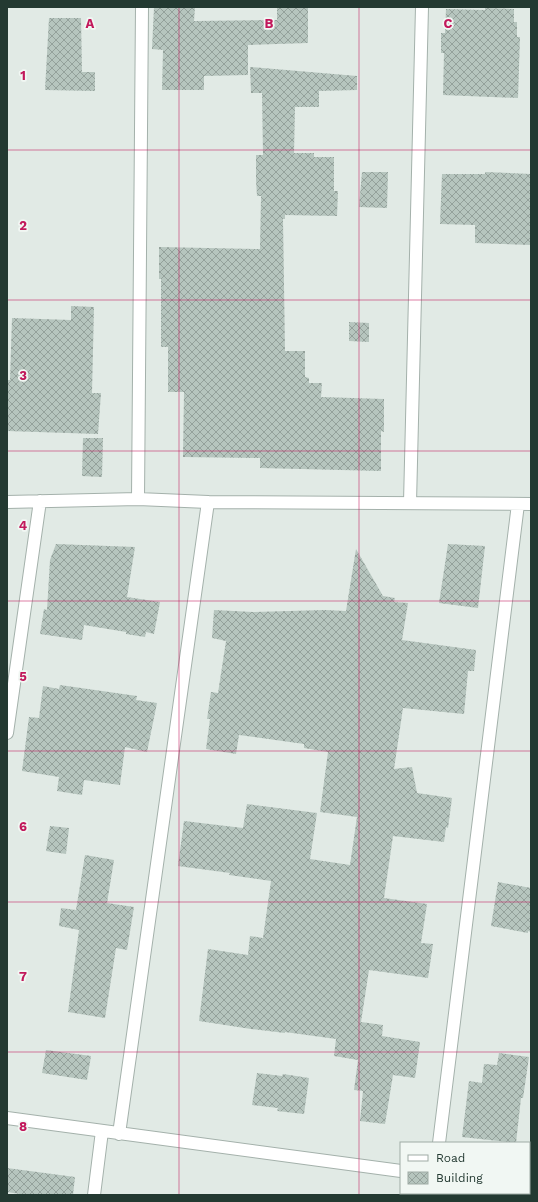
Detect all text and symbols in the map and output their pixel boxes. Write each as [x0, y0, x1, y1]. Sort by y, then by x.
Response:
text: A [86, 16, 95, 31]
text: B [265, 16, 274, 31]
text: C [444, 16, 453, 31]
text: 1 [20, 68, 26, 83]
text: 2 [19, 218, 27, 233]
text: 3 [19, 368, 27, 383]
text: 4 [19, 518, 28, 533]
text: 5 [19, 669, 27, 684]
text: 6 [19, 819, 27, 834]
text: 7 [19, 969, 27, 984]
text: 8 [19, 1119, 27, 1134]
legend [400, 1142, 530, 1194]
text: Road [436, 1151, 465, 1165]
text: Building [436, 1171, 483, 1185]

